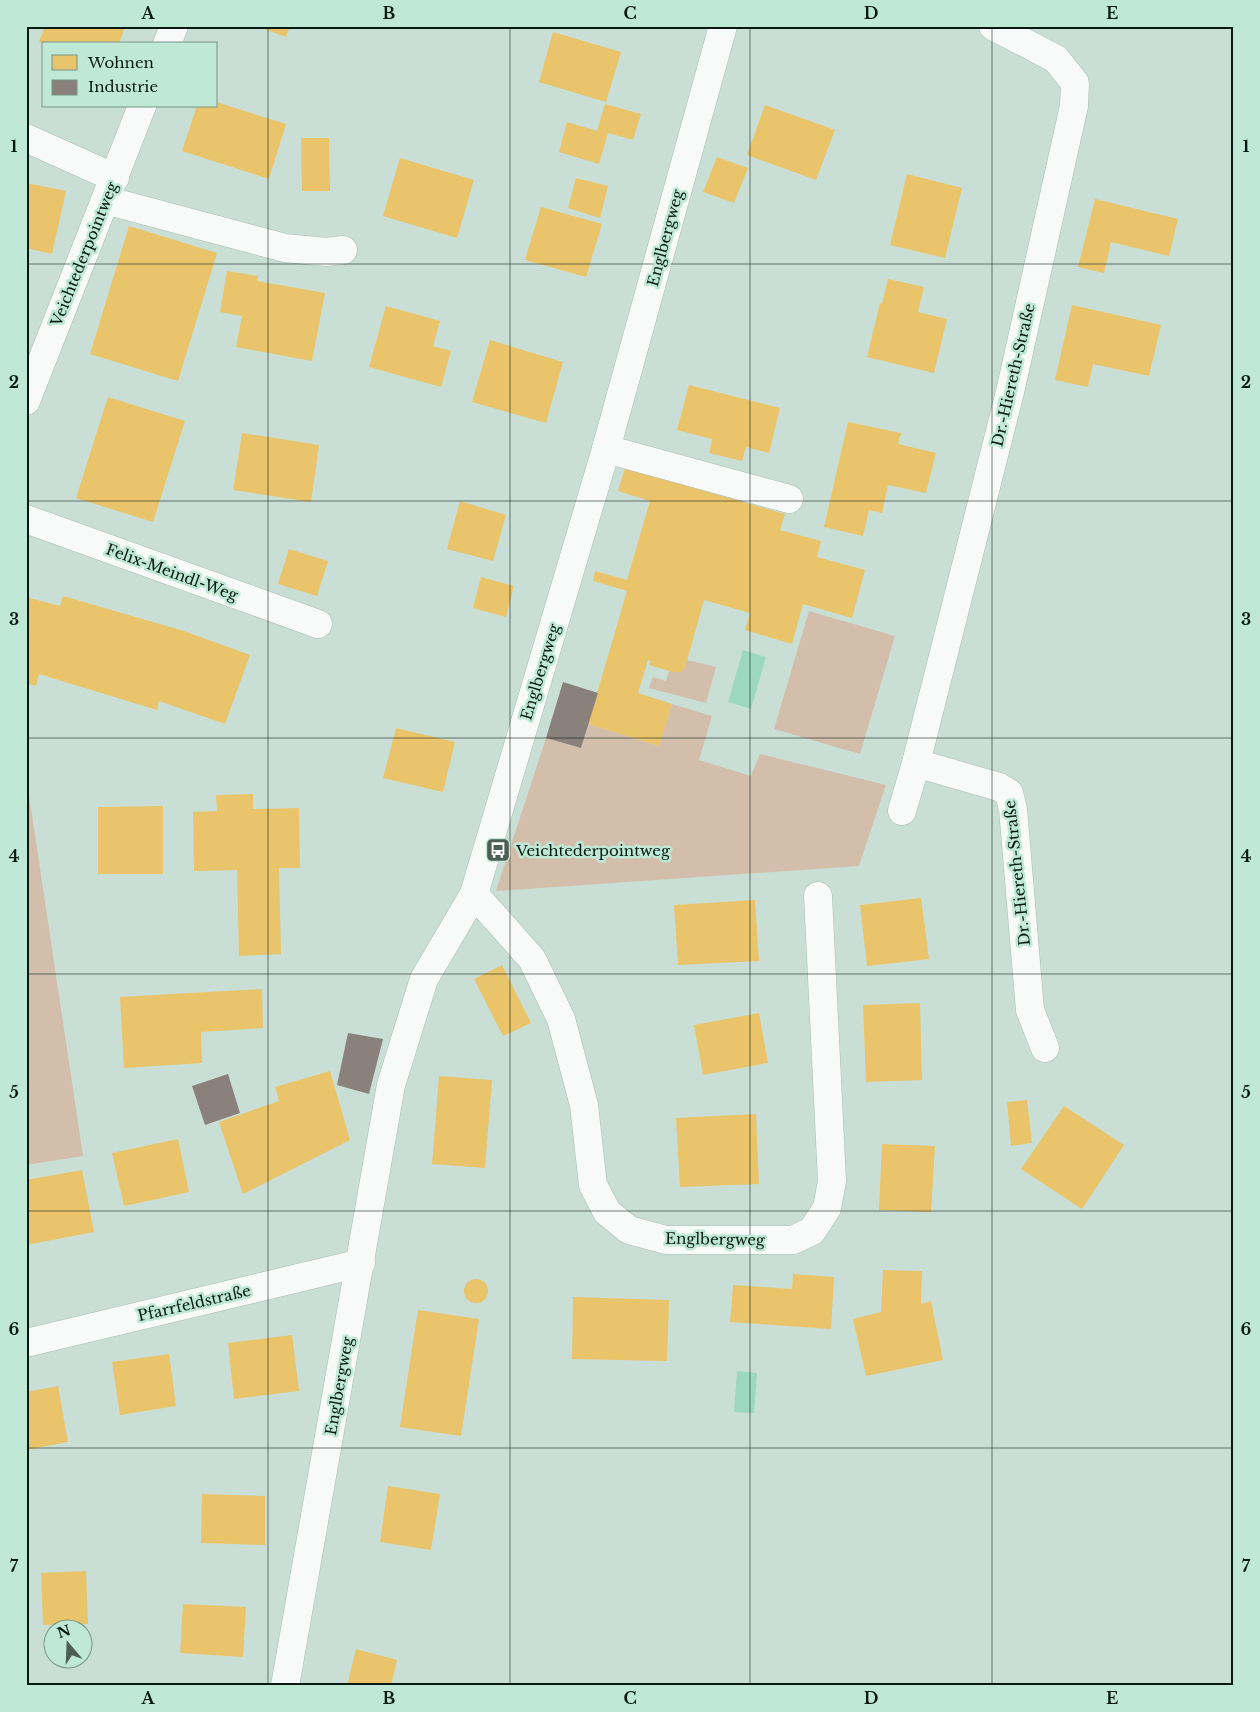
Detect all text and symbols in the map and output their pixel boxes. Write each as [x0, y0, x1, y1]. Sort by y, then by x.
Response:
text: A [141, 3, 156, 23]
text: B [383, 3, 396, 23]
text: C [623, 3, 637, 23]
text: D [864, 3, 878, 23]
text: E [1106, 3, 1118, 23]
legend [42, 42, 218, 108]
text: Wohnen [87, 53, 154, 72]
text: Industrie [88, 77, 158, 96]
text: 1 [11, 136, 18, 156]
text: 1 [1243, 136, 1250, 156]
street label: Veichtederpointweg [46, 178, 122, 330]
street label: Englbergweg [643, 186, 687, 289]
street label: Dr.-Hiereth-Straße [987, 302, 1039, 448]
text: 2 [9, 372, 19, 392]
text: 2 [1241, 372, 1251, 392]
street label: Felix-Meindl-Weg [103, 539, 241, 605]
text: 3 [9, 609, 19, 629]
text: 3 [1241, 609, 1251, 629]
street label: Englbergweg [516, 621, 564, 722]
street label: Dr.-Hiereth-Straße [1000, 799, 1034, 947]
bus stop icon: Veichtederpointweg [485, 837, 511, 863]
place label: Veichtederpointweg [515, 841, 671, 860]
text: 4 [9, 846, 19, 866]
text: 4 [1241, 846, 1251, 866]
text: 5 [9, 1082, 19, 1102]
text: 5 [1241, 1082, 1251, 1102]
street label: Englbergweg [665, 1229, 766, 1249]
street label: Pfarrfeldstraße [136, 1281, 252, 1325]
text: 6 [9, 1319, 20, 1339]
text: 6 [1241, 1319, 1252, 1339]
street label: Englbergweg [321, 1334, 357, 1437]
text: 7 [10, 1556, 19, 1576]
text: 7 [1242, 1556, 1251, 1576]
north arrow [42, 1620, 92, 1670]
text: N [55, 1621, 73, 1642]
text: A [141, 1688, 156, 1708]
text: B [383, 1688, 396, 1708]
text: C [623, 1688, 637, 1708]
text: D [864, 1688, 878, 1708]
text: E [1106, 1688, 1118, 1708]

